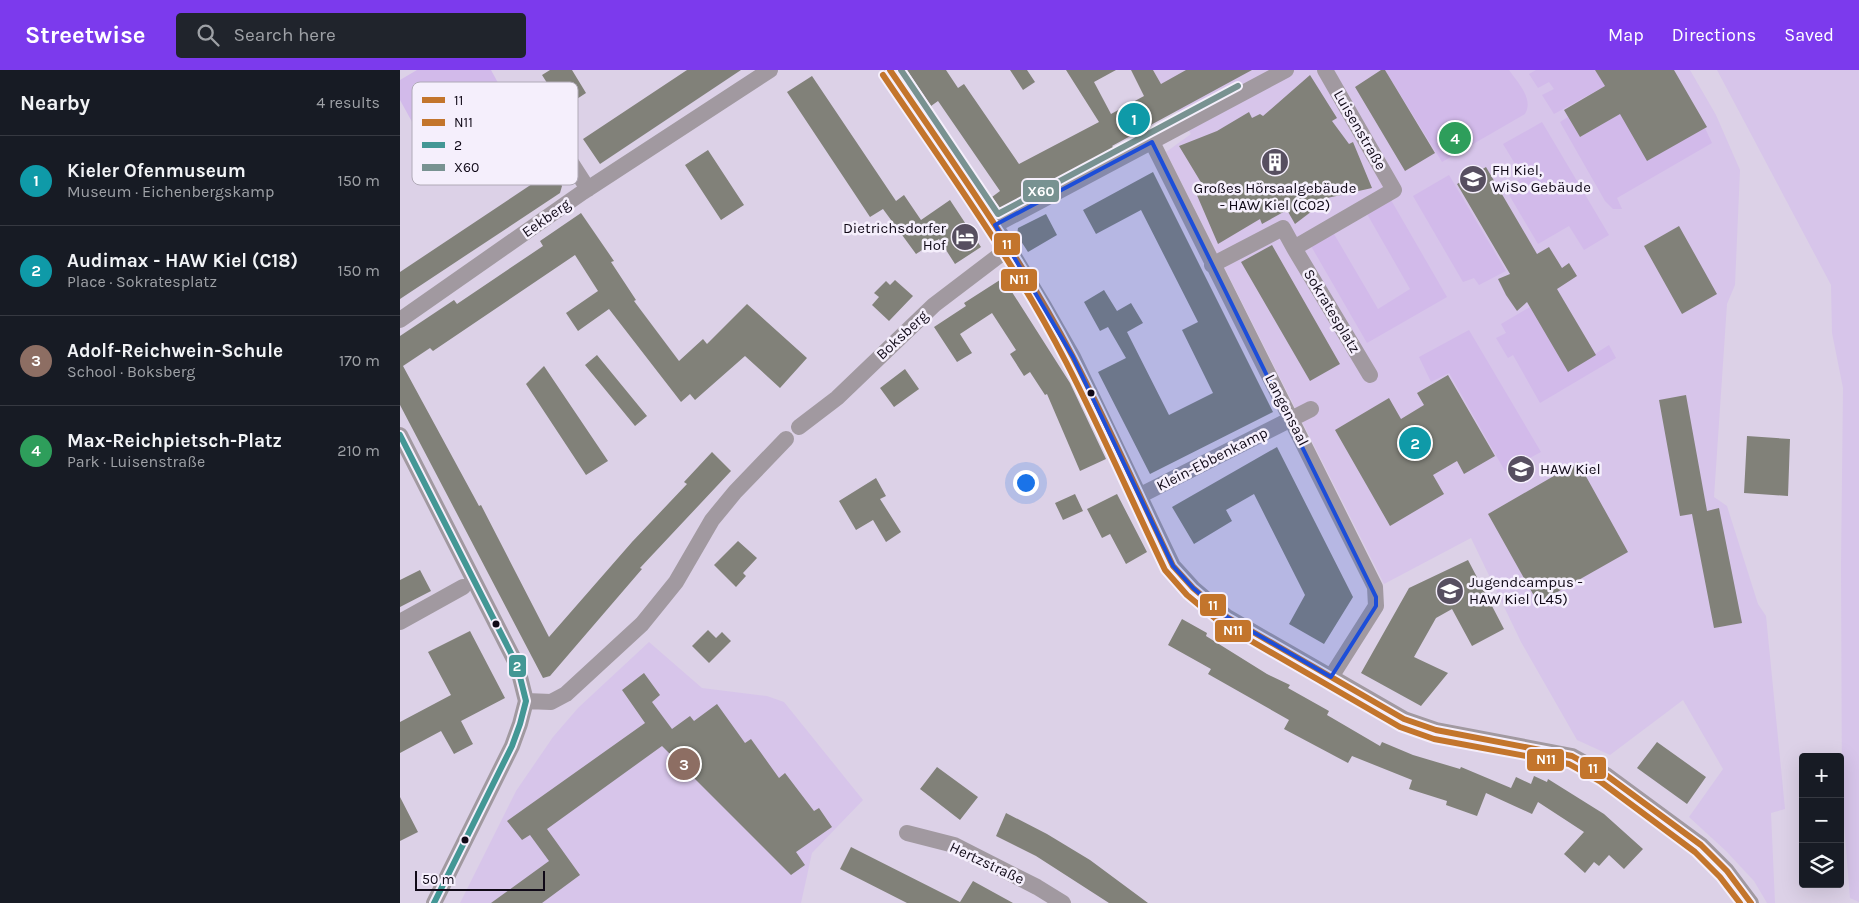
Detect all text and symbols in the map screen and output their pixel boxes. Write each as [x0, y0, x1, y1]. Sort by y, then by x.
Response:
search box [176, 13, 526, 58]
text: Streetwise [25, 21, 146, 49]
icon: search [194, 21, 222, 49]
text: Search here [234, 24, 336, 46]
text: Map [1608, 24, 1644, 46]
text: Directions [1672, 24, 1756, 46]
text: Saved [1784, 24, 1834, 46]
legend [412, 82, 578, 185]
street label: Luisenstraße [1330, 87, 1390, 173]
text: Nearby [20, 91, 90, 115]
text: 11 [454, 92, 463, 109]
text: 4 results [316, 93, 380, 112]
pin: 1 [1118, 100, 1150, 138]
text: N11 [454, 114, 473, 131]
pin: 4 [1439, 119, 1471, 157]
text: 2 [454, 137, 462, 154]
building icon: Großes Hörsaalgebäude - HAW Kiel (C02) [1260, 147, 1290, 177]
text: X60 [454, 159, 479, 176]
text: Kieler Ofenmuseum [67, 160, 246, 182]
place label: FH Kiel, WiSo Gebäude [1492, 161, 1591, 196]
school or university icon: FH Kiel, WiSo Gebäude [1458, 164, 1488, 194]
text: 1 [33, 171, 39, 190]
text: 150 m [337, 171, 380, 190]
line badge: X60 [1022, 179, 1060, 203]
place label: Großes Hörsaalgebäude - HAW Kiel (C02) [1194, 179, 1356, 214]
text: Museum · Eichenbergskamp [67, 182, 274, 201]
text: X60 [1028, 183, 1055, 200]
street label: Eekberg [518, 195, 574, 241]
place label: Dietrichsdorfer Hof [843, 219, 947, 254]
hotel icon: Dietrichsdorfer Hof [950, 222, 980, 252]
line badge: 11 [993, 232, 1021, 256]
text: 11 [1002, 236, 1012, 253]
text: Audimax - HAW Kiel (C18) [67, 250, 298, 272]
text: 2 [31, 261, 41, 280]
text: 150 m [337, 261, 380, 280]
street label: Sokratesplatz [1300, 266, 1364, 356]
line badge: N11 [1000, 268, 1038, 292]
text: N11 [1009, 271, 1029, 288]
text: Place · Sokratesplatz [67, 272, 217, 291]
street label: Boksberg [872, 306, 932, 363]
text: Adolf-Reichwein-Schule [67, 340, 283, 362]
text: 3 [31, 351, 41, 370]
text: 170 m [339, 351, 380, 370]
text: School · Boksberg [67, 362, 195, 381]
street label: Langensaal [1261, 371, 1313, 449]
unlabelled marker [1086, 388, 1096, 398]
street label: Klein-Ebbenkamp [1153, 423, 1271, 495]
pin: 2 [1399, 424, 1431, 462]
text: Max-Reichpietsch-Platz [67, 430, 282, 452]
text: 4 [31, 441, 41, 460]
text: 210 m [337, 441, 380, 460]
text: Park · Luisenstraße [67, 452, 205, 471]
school or university icon: HAW Kiel [1506, 454, 1536, 484]
place label: HAW Kiel [1540, 460, 1601, 478]
your location [1013, 470, 1039, 496]
place label: Jugendcampus - HAW Kiel (L45) [1469, 573, 1583, 608]
school or university icon: Jugendcampus - HAW Kiel (L45) [1435, 576, 1465, 606]
line badge: 11 [1199, 593, 1227, 617]
text: 11 [1208, 597, 1218, 614]
unlabelled marker [491, 619, 501, 629]
line badge: N11 [1214, 619, 1252, 643]
text: N11 [1223, 622, 1243, 639]
line badge: 2 [508, 654, 527, 678]
text: 2 [513, 658, 521, 675]
pin: 3 [668, 745, 700, 783]
line badge: N11 [1526, 748, 1565, 772]
text: N11 [1536, 751, 1556, 768]
map controls [1799, 753, 1844, 888]
button: + [1799, 753, 1844, 798]
line badge: 11 [1579, 756, 1607, 780]
text: 11 [1588, 760, 1598, 777]
button: − [1799, 798, 1844, 843]
unlabelled marker [460, 835, 470, 845]
street label: Hertzstraße [947, 838, 1027, 888]
button: layers [1799, 843, 1844, 888]
scale bar [415, 868, 545, 891]
text: 50 m [422, 871, 455, 888]

